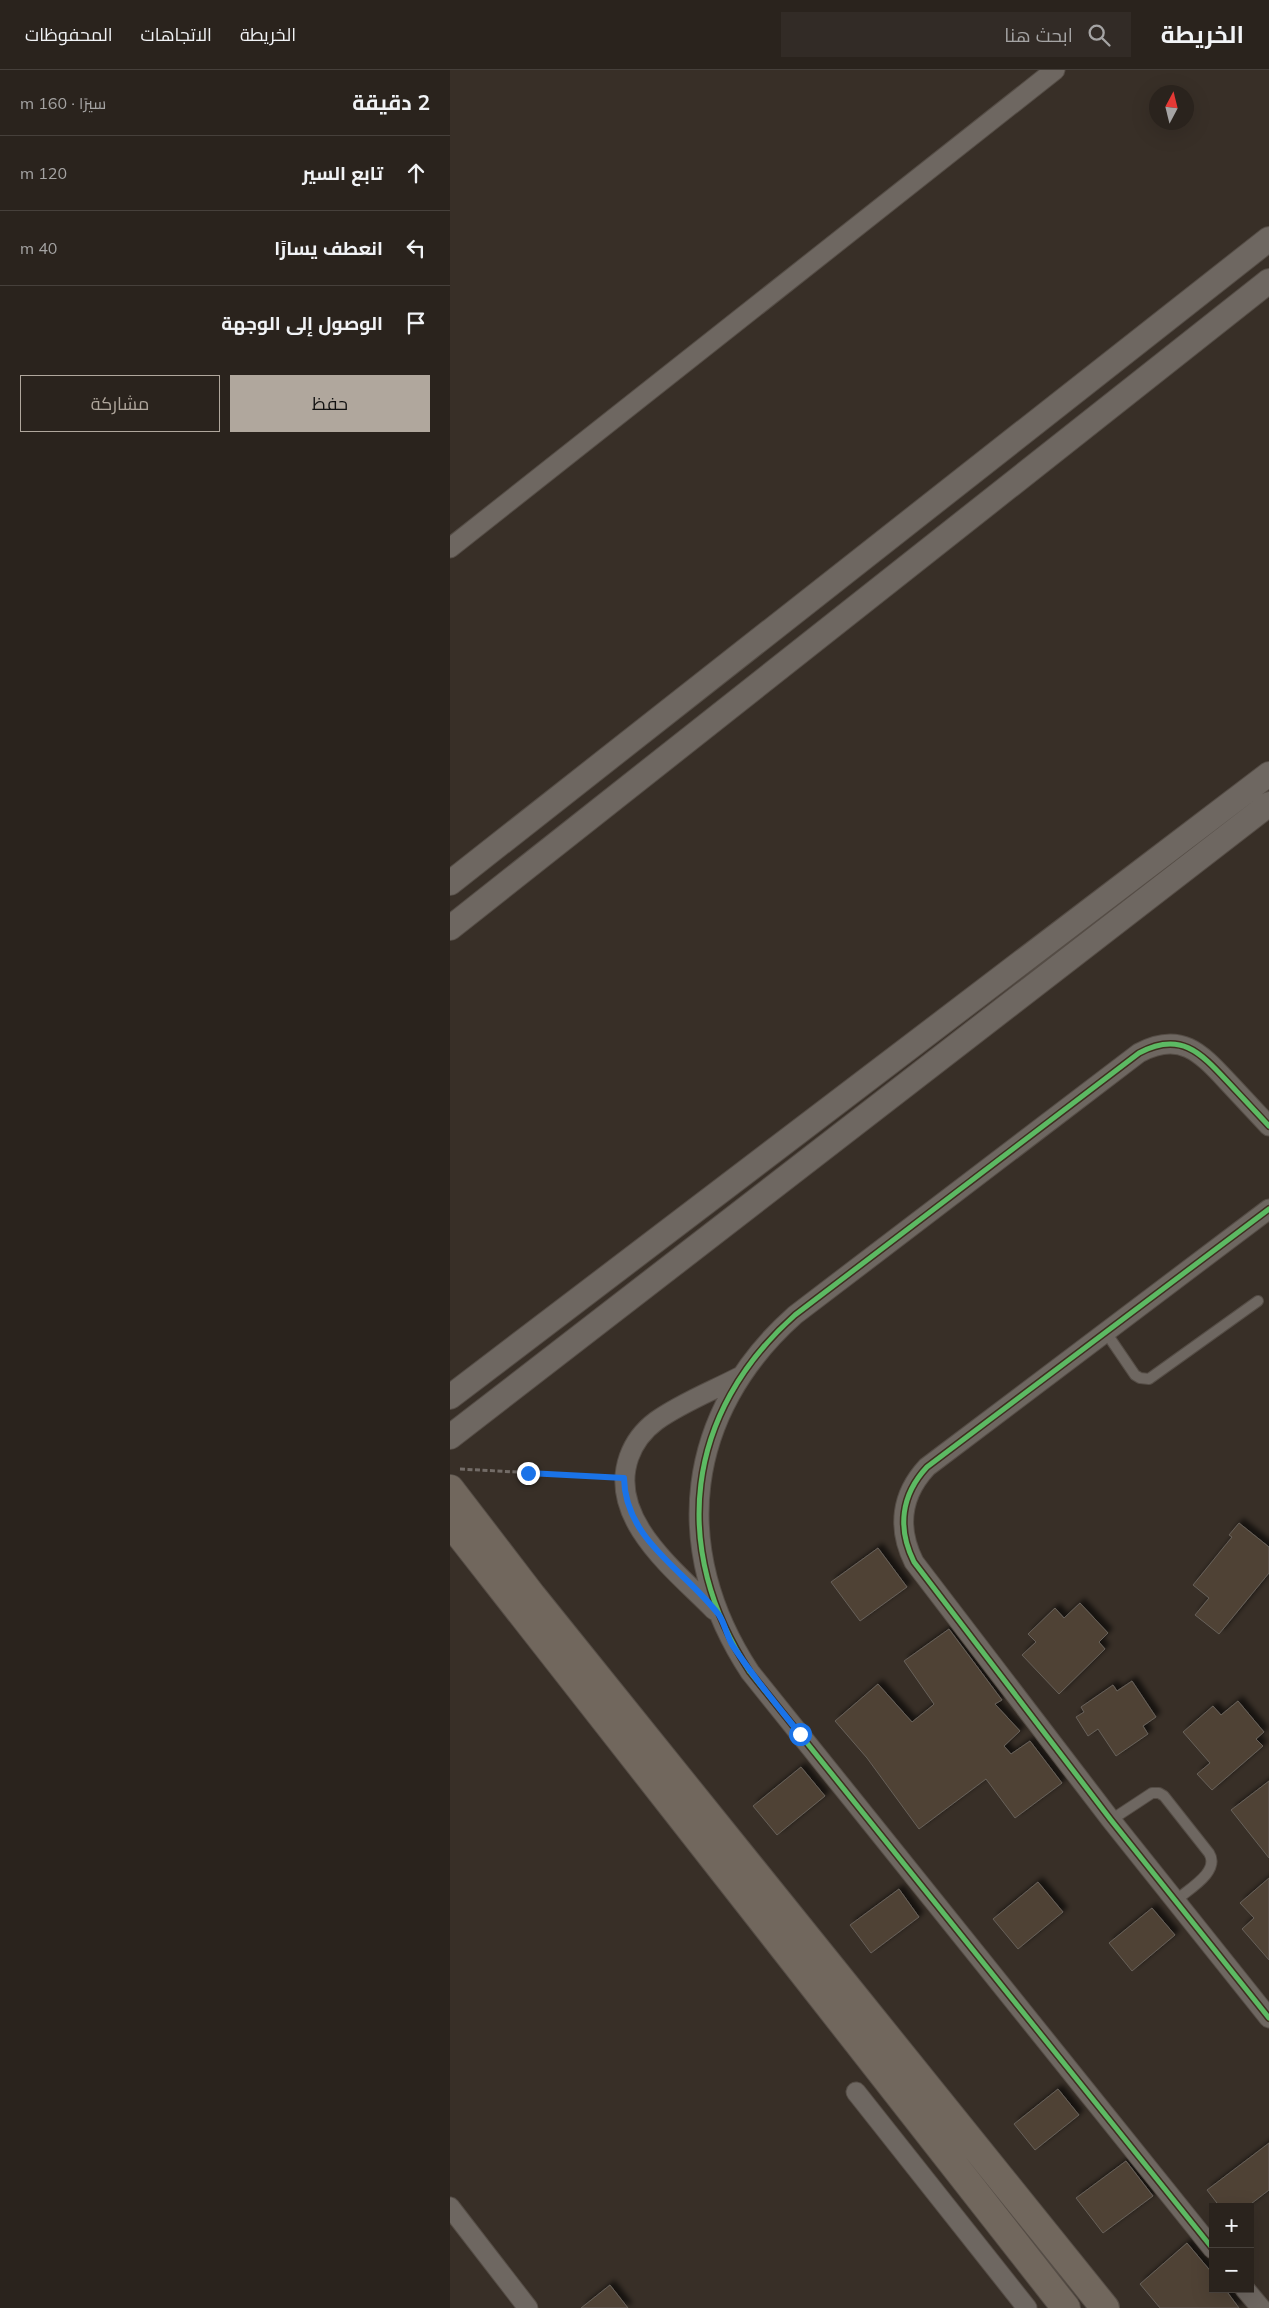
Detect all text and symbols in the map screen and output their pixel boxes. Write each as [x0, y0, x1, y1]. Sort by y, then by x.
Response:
search box [781, 12, 1131, 57]
text: الخريطة [1161, 19, 1244, 49]
icon: search [1085, 21, 1113, 49]
text: المحفوظات [25, 23, 113, 46]
text: الاتجاهات [141, 23, 212, 46]
text: الخريطة [240, 23, 296, 46]
text: ابحث هنا [1004, 23, 1073, 47]
north arrow [1149, 85, 1194, 130]
text: 2 دقيقة [352, 89, 430, 115]
text: سيرًا · 160 m [20, 93, 106, 113]
icon: ahead [402, 159, 430, 187]
text: تابع السير [302, 161, 383, 185]
text: 120 m [20, 163, 67, 183]
icon: left [402, 234, 430, 262]
text: انعطف يسارًا [274, 236, 383, 260]
text: 40 m [20, 238, 57, 258]
icon: arrive [402, 309, 430, 337]
text: الوصول إلى الوجهة [221, 311, 383, 335]
button: مشاركة [20, 375, 220, 432]
button: حفظ [230, 375, 430, 432]
route end [517, 1462, 540, 1485]
route start [789, 1723, 812, 1746]
map controls [1209, 2203, 1254, 2293]
button: + [1209, 2203, 1254, 2248]
button: − [1209, 2248, 1254, 2293]

